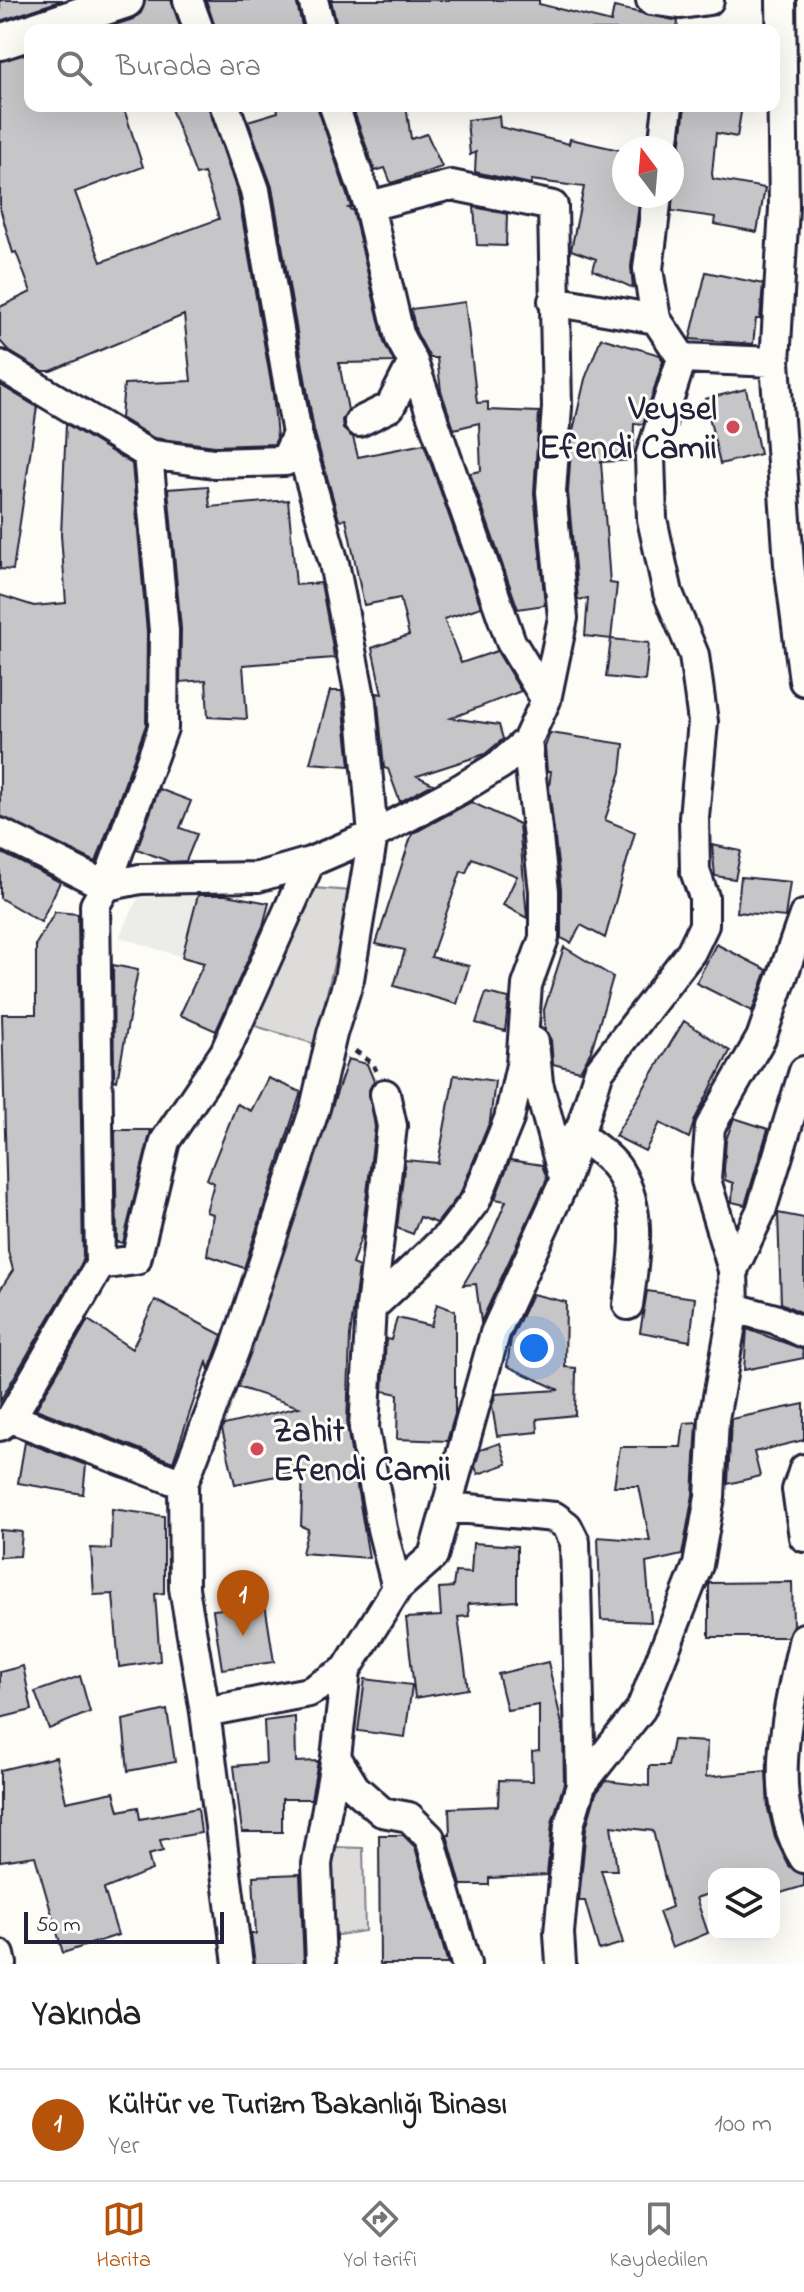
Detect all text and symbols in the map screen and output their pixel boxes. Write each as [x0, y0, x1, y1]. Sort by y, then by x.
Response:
search box [24, 24, 780, 112]
icon: search [52, 46, 96, 90]
text: Burada ara [116, 46, 261, 90]
north arrow [612, 136, 684, 208]
place label: Veysel Efendi Camii [539, 386, 717, 475]
marker: Veysel Efendi Camii [724, 418, 742, 436]
your location [514, 1328, 554, 1368]
place label: Zahit Efendi Camii [273, 1408, 451, 1497]
marker: Zahit Efendi Camii [248, 1440, 266, 1458]
pin: 1 [217, 1570, 269, 1636]
map controls [708, 1868, 780, 1940]
button: layers [708, 1868, 780, 1940]
scale bar [24, 1908, 224, 1944]
text: 50 m [36, 1910, 81, 1942]
text: Yakında [32, 1991, 141, 2041]
text: Kültür ve Turizm Bakanlığı Binası [108, 2084, 507, 2128]
text: 1 [54, 2106, 62, 2144]
text: 100 m [715, 2106, 772, 2144]
text: Yer [108, 2128, 140, 2166]
tab: Harita [96, 2197, 151, 2277]
tab: Yol tarifi [343, 2197, 417, 2277]
tab: Kaydedilen [609, 2197, 708, 2277]

